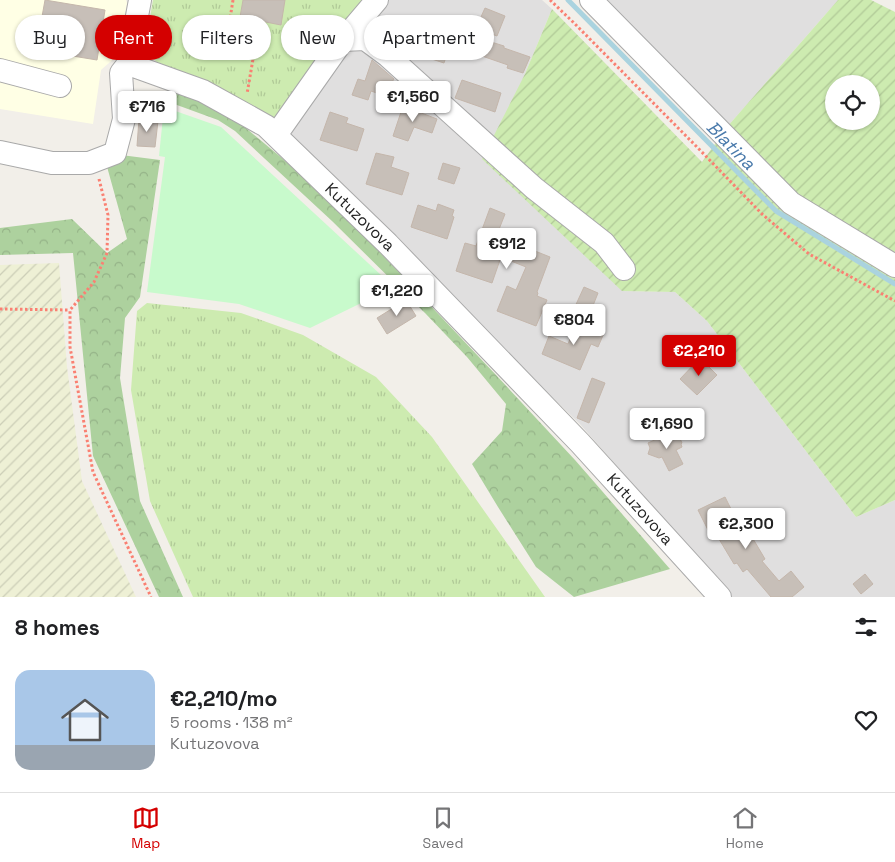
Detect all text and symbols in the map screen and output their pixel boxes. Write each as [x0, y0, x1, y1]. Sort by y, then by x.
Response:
chip: Buy [15, 15, 85, 60]
chip: Rent [95, 15, 172, 60]
chip: Filters [182, 15, 271, 60]
chip: New [281, 15, 354, 60]
chip: Apartment [364, 15, 494, 60]
map controls [825, 75, 880, 130]
button: locate [825, 75, 880, 130]
pin: €1,560 [372, 80, 454, 123]
text: €1,560 [387, 86, 439, 107]
pin: €716 [117, 90, 177, 133]
text: €716 [129, 96, 165, 117]
water label: Blatina [702, 116, 761, 175]
street label: Kutuzovova [320, 178, 400, 256]
pin: €912 [477, 228, 537, 270]
text: €912 [488, 233, 526, 254]
pin: €1,220 [356, 274, 438, 317]
text: €1,220 [371, 280, 423, 301]
pin: €804 [544, 304, 604, 346]
text: €804 [554, 309, 595, 330]
pin: €2,210 [658, 334, 740, 377]
text: €2,210 [673, 340, 725, 361]
pin: €1,690 [626, 408, 708, 450]
text: €1,690 [641, 413, 693, 434]
street label: Kutuzovova [602, 469, 678, 549]
pin: €2,300 [705, 508, 787, 550]
text: €2,300 [718, 513, 774, 534]
icon: filters [852, 613, 880, 641]
text: 8 homes [15, 614, 100, 641]
text: €2,210/mo [170, 685, 277, 712]
icon: home [55, 690, 115, 750]
icon: heart [852, 706, 880, 734]
text: 5 rooms · 138 m² [170, 712, 293, 733]
text: Kutuzovova [170, 733, 260, 754]
tab: Map [131, 804, 160, 852]
tab: Saved [423, 804, 463, 852]
tab: Home [726, 804, 764, 852]

